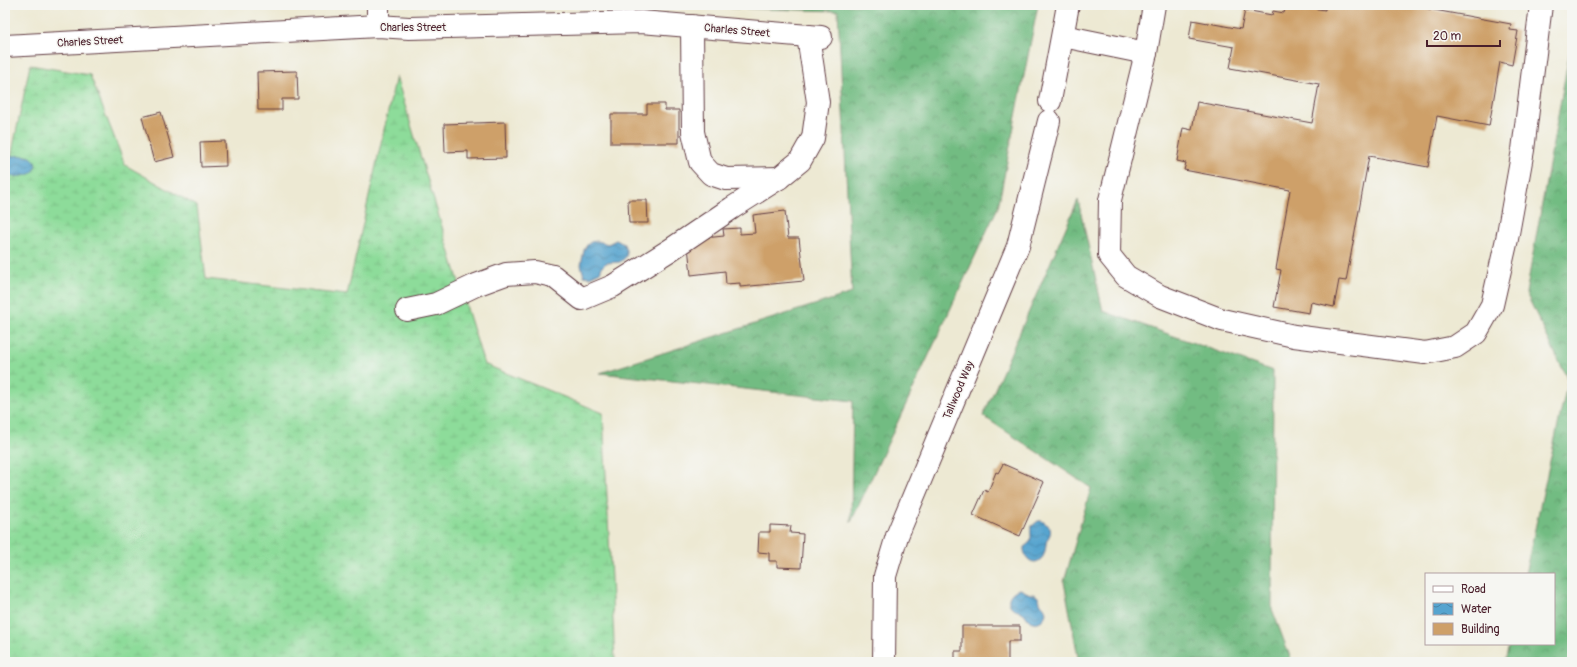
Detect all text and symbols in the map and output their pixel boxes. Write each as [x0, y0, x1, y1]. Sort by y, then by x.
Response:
street label: Charles Street [380, 21, 447, 34]
street label: Charles Street [703, 21, 771, 40]
scale bar [1427, 22, 1500, 48]
text: 20 m [1433, 29, 1462, 44]
street label: Charles Street [57, 33, 124, 50]
street label: Tallwood Way [940, 359, 977, 421]
legend [1425, 573, 1555, 645]
text: Road [1461, 582, 1486, 597]
text: Water [1461, 602, 1492, 617]
text: Building [1461, 622, 1500, 637]

